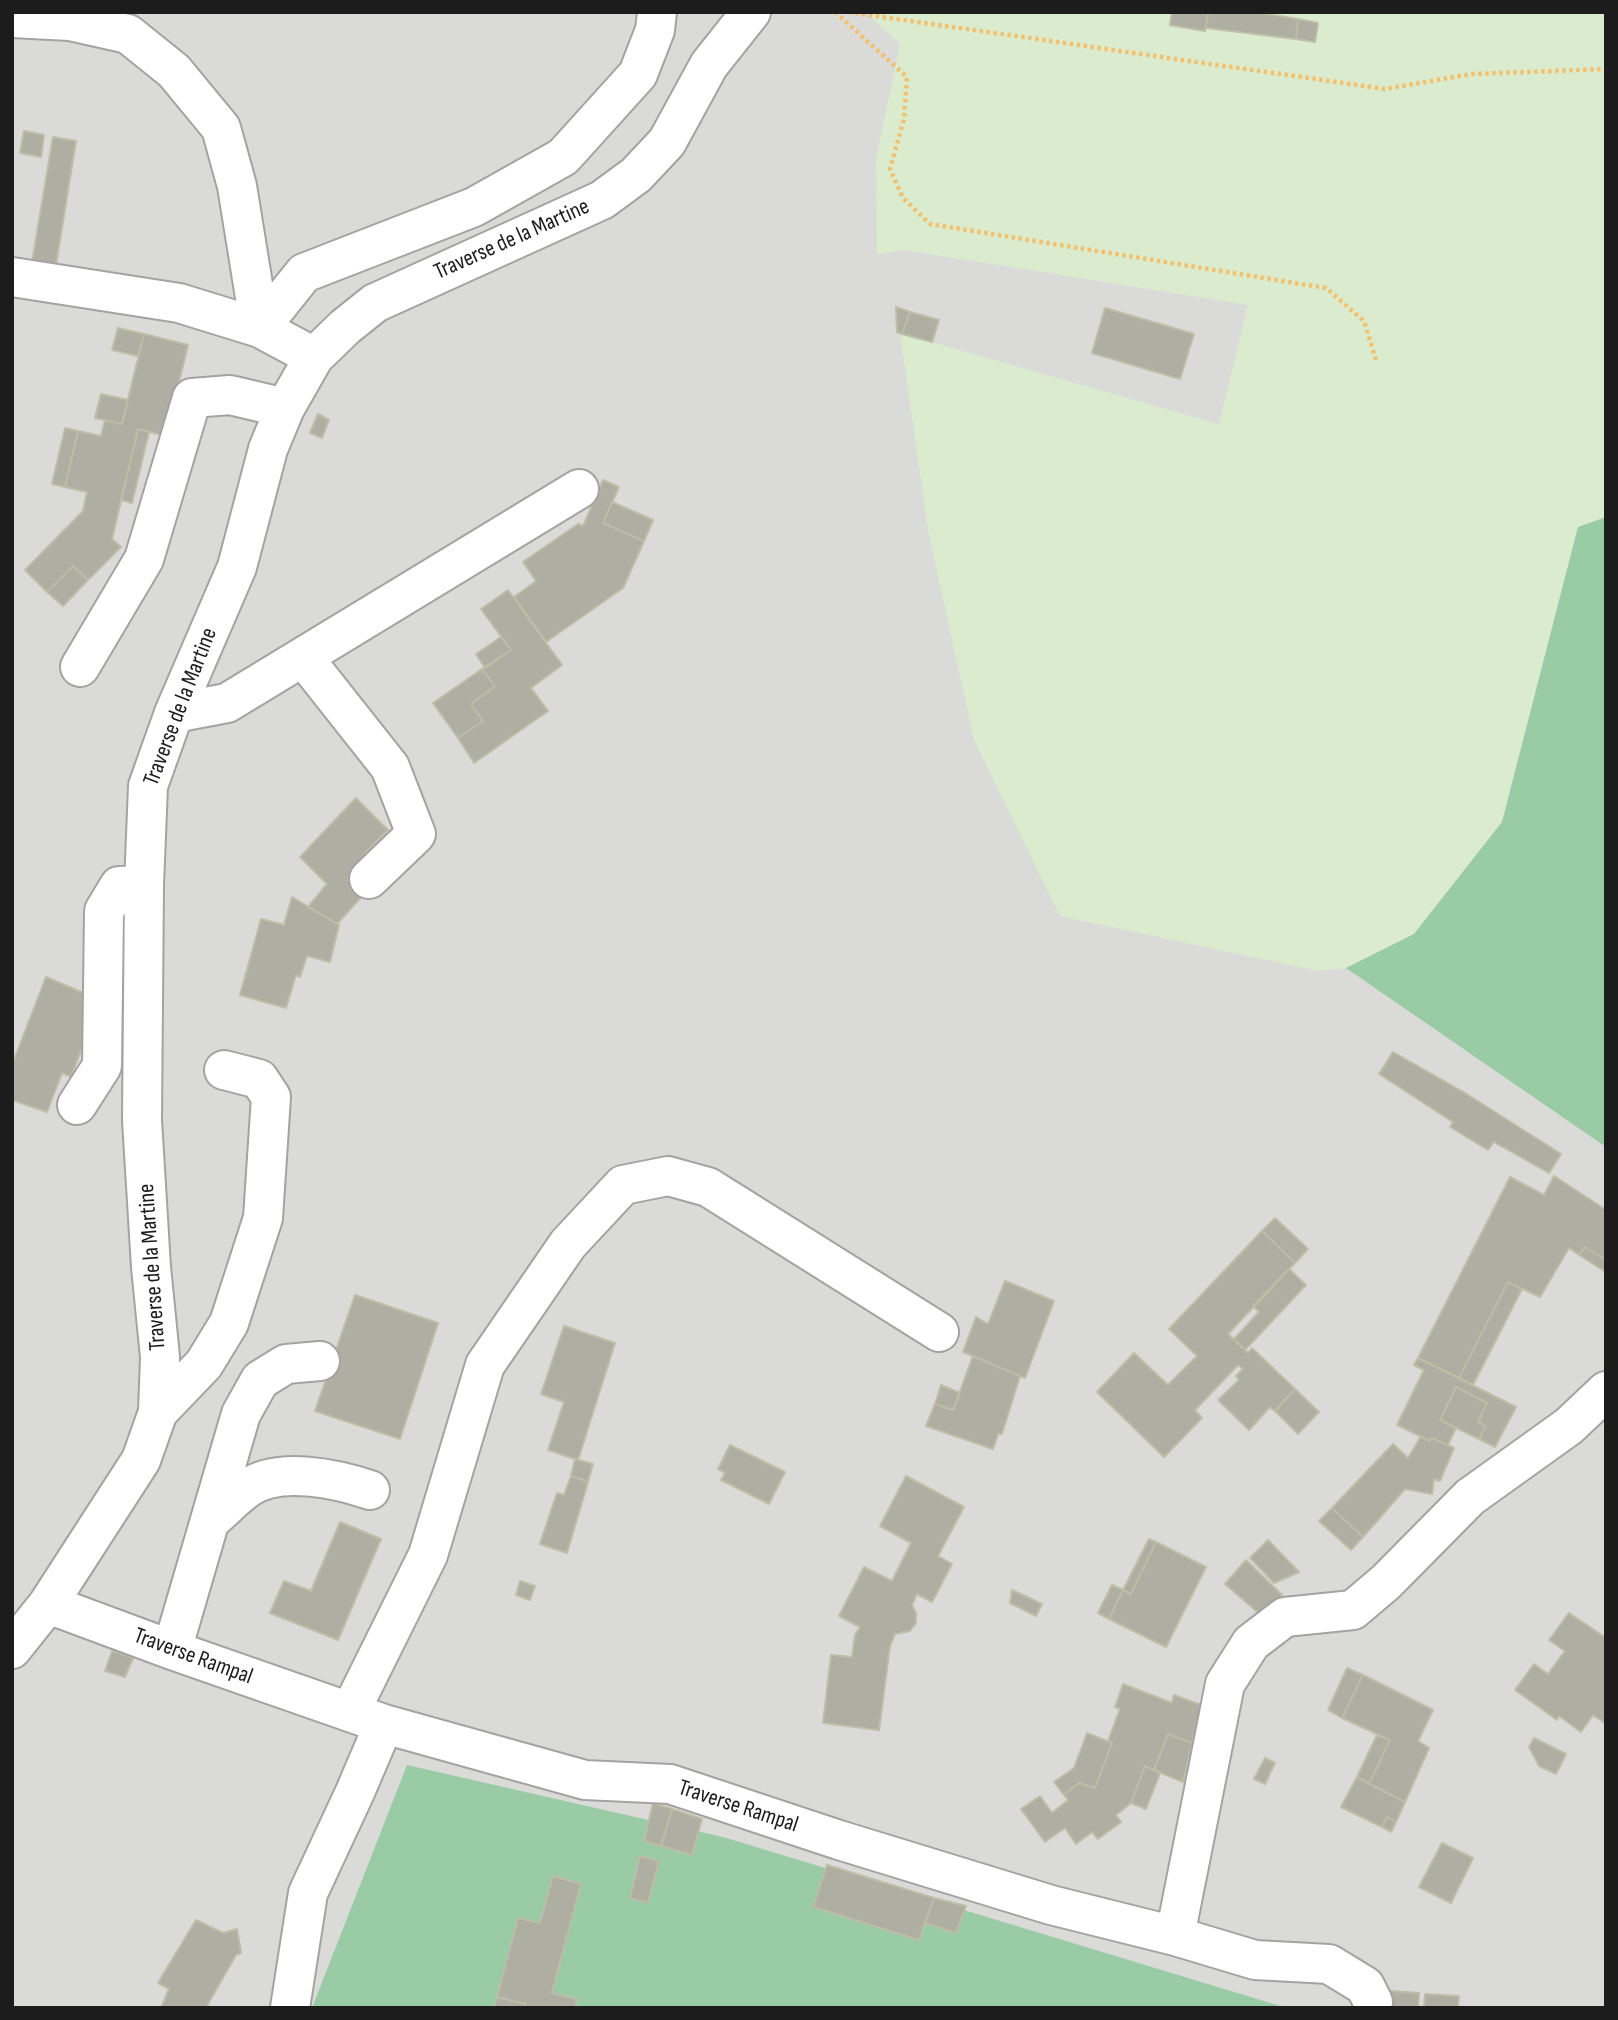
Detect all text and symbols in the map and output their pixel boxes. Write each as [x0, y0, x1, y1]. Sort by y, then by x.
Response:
street label: Traverse de la Martine [430, 193, 594, 287]
street label: Traverse de la Martine [138, 624, 224, 790]
street label: Traverse de la Martine [133, 1183, 173, 1351]
street label: Traverse Rampal [130, 1623, 256, 1691]
street label: Traverse Rampal [675, 1775, 801, 1839]

